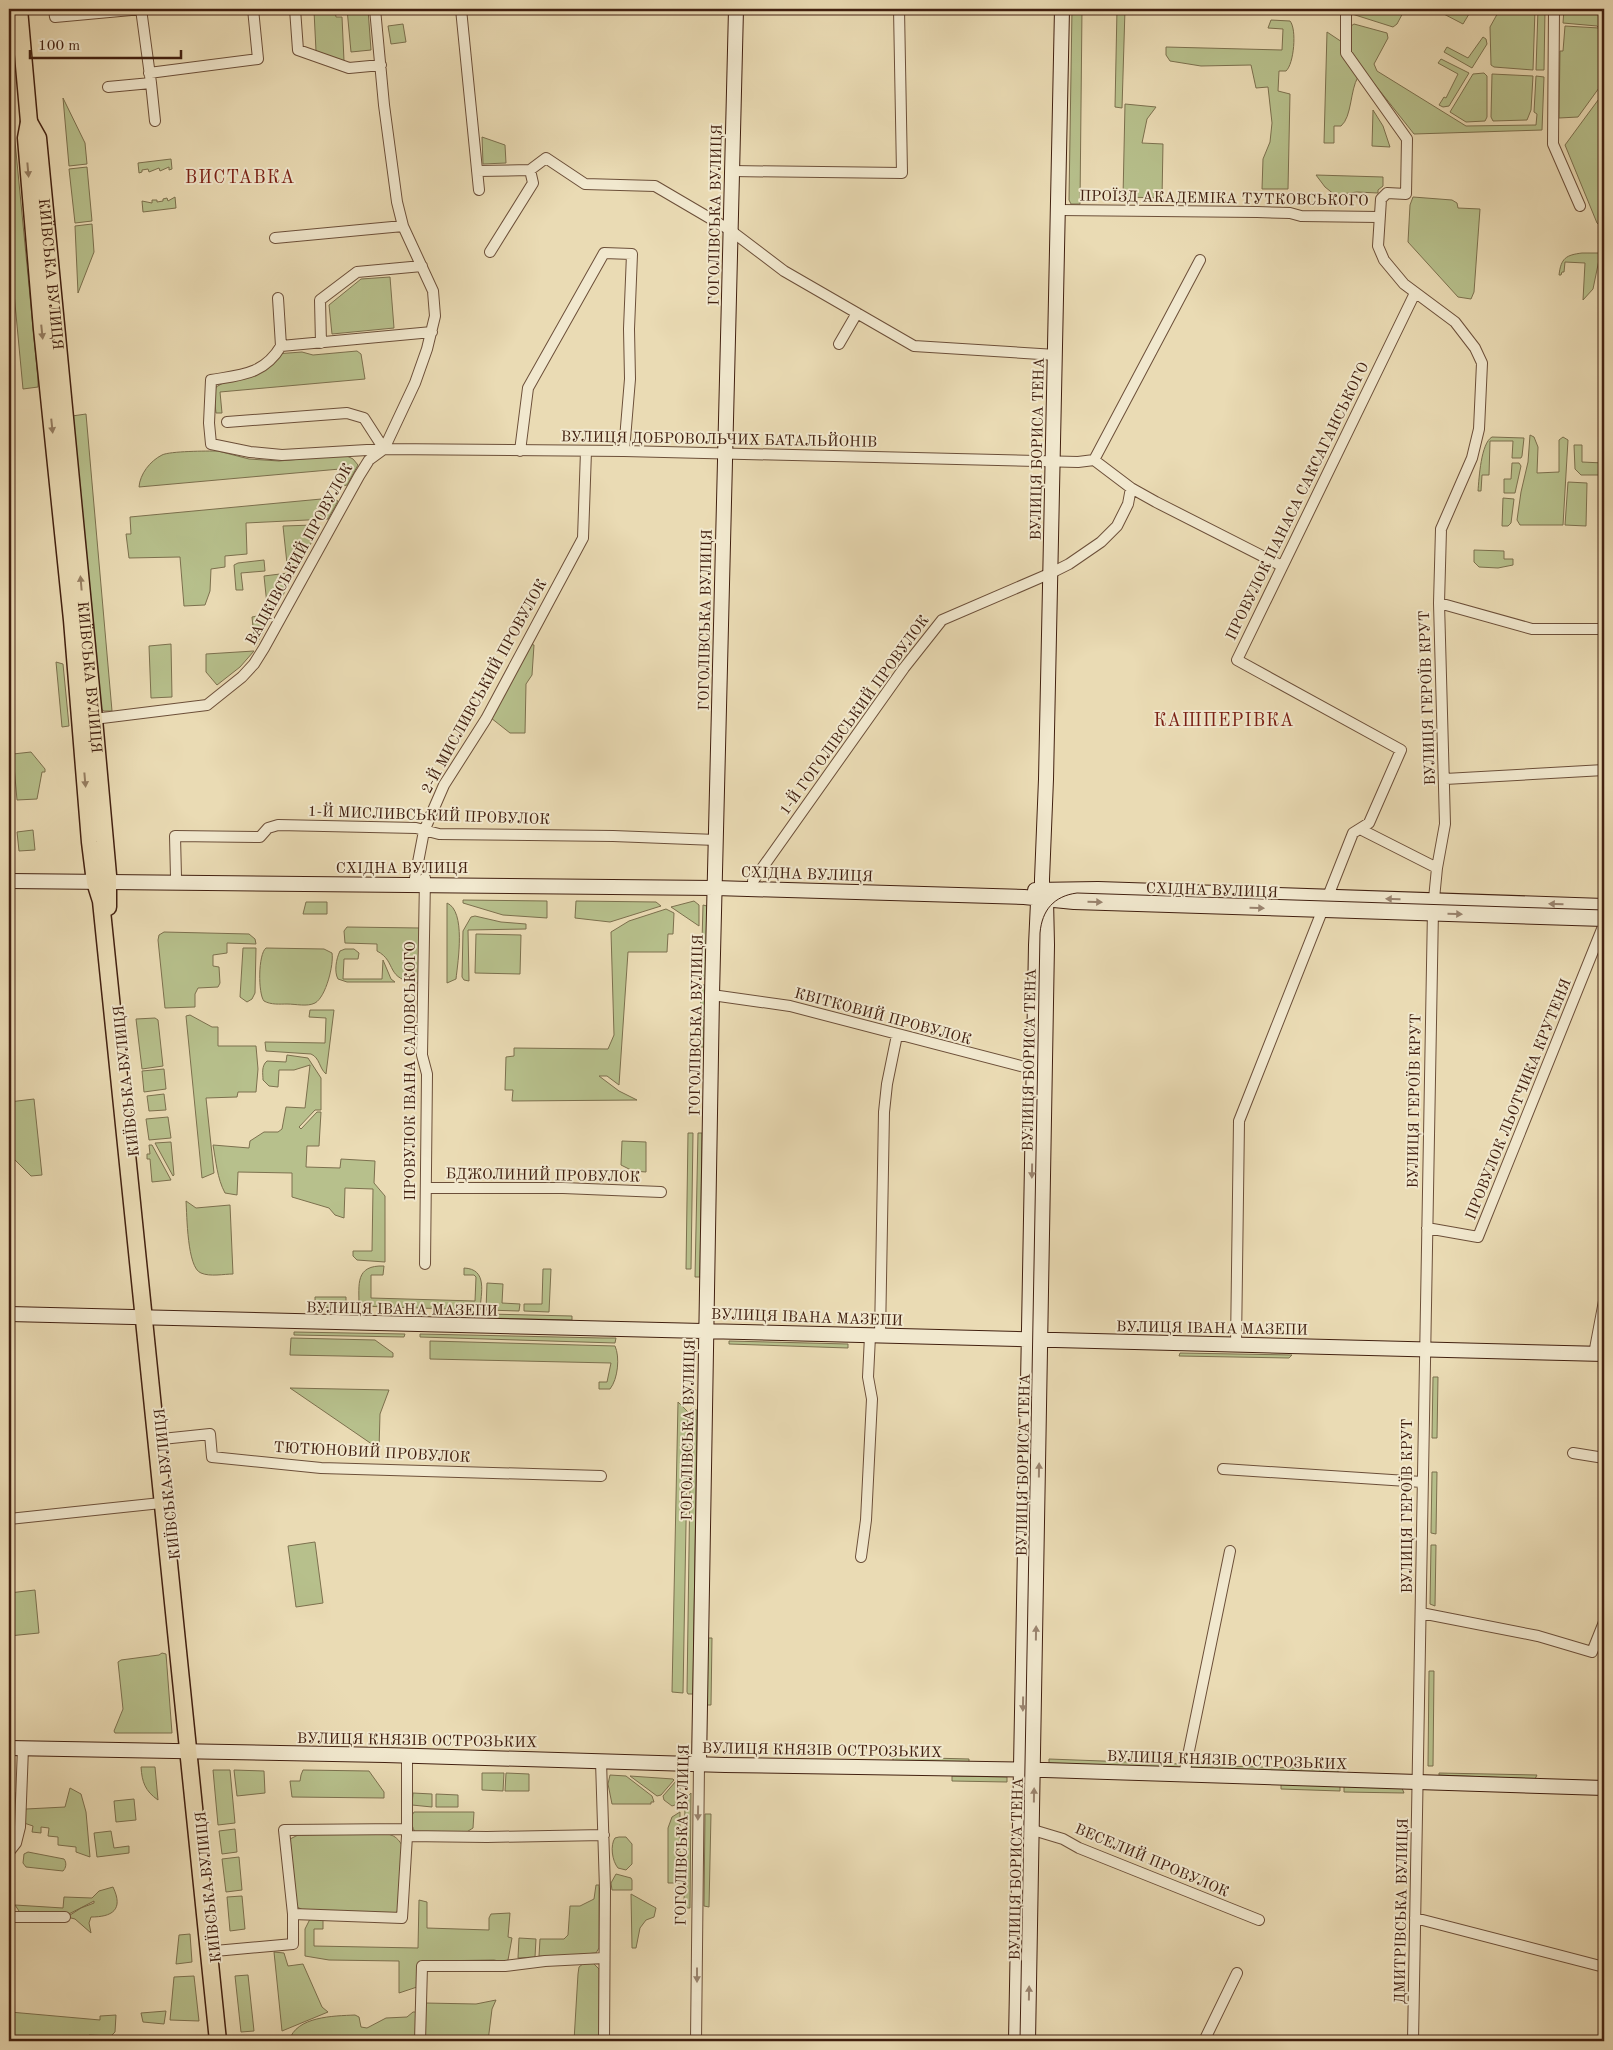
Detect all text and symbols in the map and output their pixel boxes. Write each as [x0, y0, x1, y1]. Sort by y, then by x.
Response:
scale bar [30, 28, 181, 60]
text: 100 m [38, 39, 80, 54]
street label: ГОГОЛІВСЬКА ВУЛИЦЯ [707, 124, 726, 306]
one-way arrow [25, 163, 33, 179]
district label: ВИСТАВКА [185, 169, 295, 187]
street label: ПРОЇЗД АКАДЕМІКА ТУТКОВСЬКОГО [1079, 186, 1369, 210]
street label: КИЇВСЬКА ВУЛИЦЯ [35, 198, 64, 351]
one-way arrow [38, 325, 46, 341]
street label: ВУЛИЦЯ БОРИСА ТЕНА [1029, 357, 1048, 541]
street label: ПРОВУЛОК ПАНАСА САКСАГАНСЬКОГО [1224, 360, 1372, 643]
one-way arrow [48, 418, 56, 434]
street label: ВУЛИЦЯ ДОБРОВОЛЬЧИХ БАТАЛЬЙОНІВ [561, 426, 877, 451]
street label: ВАЦКІВСЬКИЙ ПРОВУЛОК [241, 459, 357, 648]
street label: ГОГОЛІВСЬКА ВУЛИЦЯ [697, 529, 716, 711]
one-way arrow [77, 575, 85, 591]
street label: 2-Й МИСЛИВСЬКИЙ ПРОВУЛОК [417, 575, 551, 796]
street label: КИЇВСЬКА ВУЛИЦЯ [74, 601, 103, 754]
street label: ВУЛИЦЯ ГЕРОЇВ КРУТ [1415, 610, 1439, 786]
street label: 1-Й ГОГОЛІВСЬКИЙ ПРОВУЛОК [775, 611, 933, 818]
district label: КАШПЕРІВКА [1154, 712, 1294, 730]
one-way arrow [81, 772, 89, 788]
street label: 1-Й МИСЛИВСЬКИЙ ПРОВУЛОК [308, 801, 551, 828]
street label: СХІДНА ВУЛИЦЯ [336, 862, 468, 877]
street label: СХІДНА ВУЛИЦЯ [741, 866, 873, 885]
street label: СХІДНА ВУЛИЦЯ [1146, 882, 1278, 901]
one-way arrow [1385, 895, 1401, 903]
one-way arrow [1087, 899, 1103, 907]
one-way arrow [1547, 900, 1563, 908]
one-way arrow [1250, 904, 1266, 912]
one-way arrow [1447, 910, 1463, 918]
street label: ГОГОЛІВСЬКА ВУЛИЦЯ [688, 934, 707, 1116]
street label: ПРОВУЛОК ІВАНА САДОВСЬКОГО [404, 941, 419, 1201]
street label: ВУЛИЦЯ БОРИСА ТЕНА [1021, 968, 1040, 1152]
street label: ПРОВУЛОК ЛЬОТЧИКА КРУТЕНЯ [1464, 977, 1575, 1222]
street label: КВІТКОВИЙ ПРОВУЛОК [792, 983, 974, 1048]
street label: КИЇВСЬКА ВУЛИЦЯ [109, 1004, 143, 1158]
street label: ВУЛИЦЯ ГЕРОЇВ КРУТ [1403, 1013, 1425, 1189]
street label: БДЖОЛИНИЙ ПРОВУЛОК [446, 1163, 641, 1186]
one-way arrow [1028, 1164, 1036, 1180]
street label: ВУЛИЦЯ ІВАНА МАЗЕПИ [306, 1301, 498, 1320]
street label: ВУЛИЦЯ ІВАНА МАЗЕПИ [711, 1308, 903, 1329]
street label: ВУЛИЦЯ ІВАНА МАЗЕПИ [1116, 1320, 1308, 1339]
street label: ГОГОЛІВСЬКА ВУЛИЦЯ [680, 1339, 699, 1521]
street label: ВУЛИЦЯ БОРИСА ТЕНА [1015, 1373, 1034, 1557]
street label: КИЇВСЬКА ВУЛИЦЯ [150, 1407, 184, 1561]
street label: ВУЛИЦЯ ГЕРОЇВ КРУТ [1398, 1418, 1416, 1594]
street label: ТЮТЮНОВИЙ ПРОВУЛОК [273, 1437, 471, 1466]
one-way arrow [1035, 1462, 1043, 1478]
one-way arrow [1033, 1624, 1041, 1640]
one-way arrow [1019, 1696, 1027, 1712]
street label: ВУЛИЦЯ КНЯЗІВ ОСТРОЗЬКИХ [297, 1732, 537, 1751]
street label: ВУЛИЦЯ КНЯЗІВ ОСТРОЗЬКИХ [702, 1742, 942, 1761]
street label: ГОГОЛІВСЬКА ВУЛИЦЯ [674, 1744, 693, 1926]
street label: ВУЛИЦЯ КНЯЗІВ ОСТРОЗЬКИХ [1107, 1750, 1347, 1773]
street label: ВУЛИЦЯ БОРИСА ТЕНА [1008, 1777, 1027, 1961]
one-way arrow [1030, 1787, 1038, 1803]
one-way arrow [694, 1805, 702, 1821]
street label: КИЇВСЬКА ВУЛИЦЯ [191, 1810, 225, 1964]
street label: ВЕСЕЛИЙ ПРОВУЛОК [1072, 1818, 1232, 1901]
street label: ДМИТРІВСЬКА ВУЛИЦЯ [1393, 1818, 1412, 2004]
one-way arrow [692, 1968, 700, 1984]
one-way arrow [1025, 1984, 1033, 2000]

